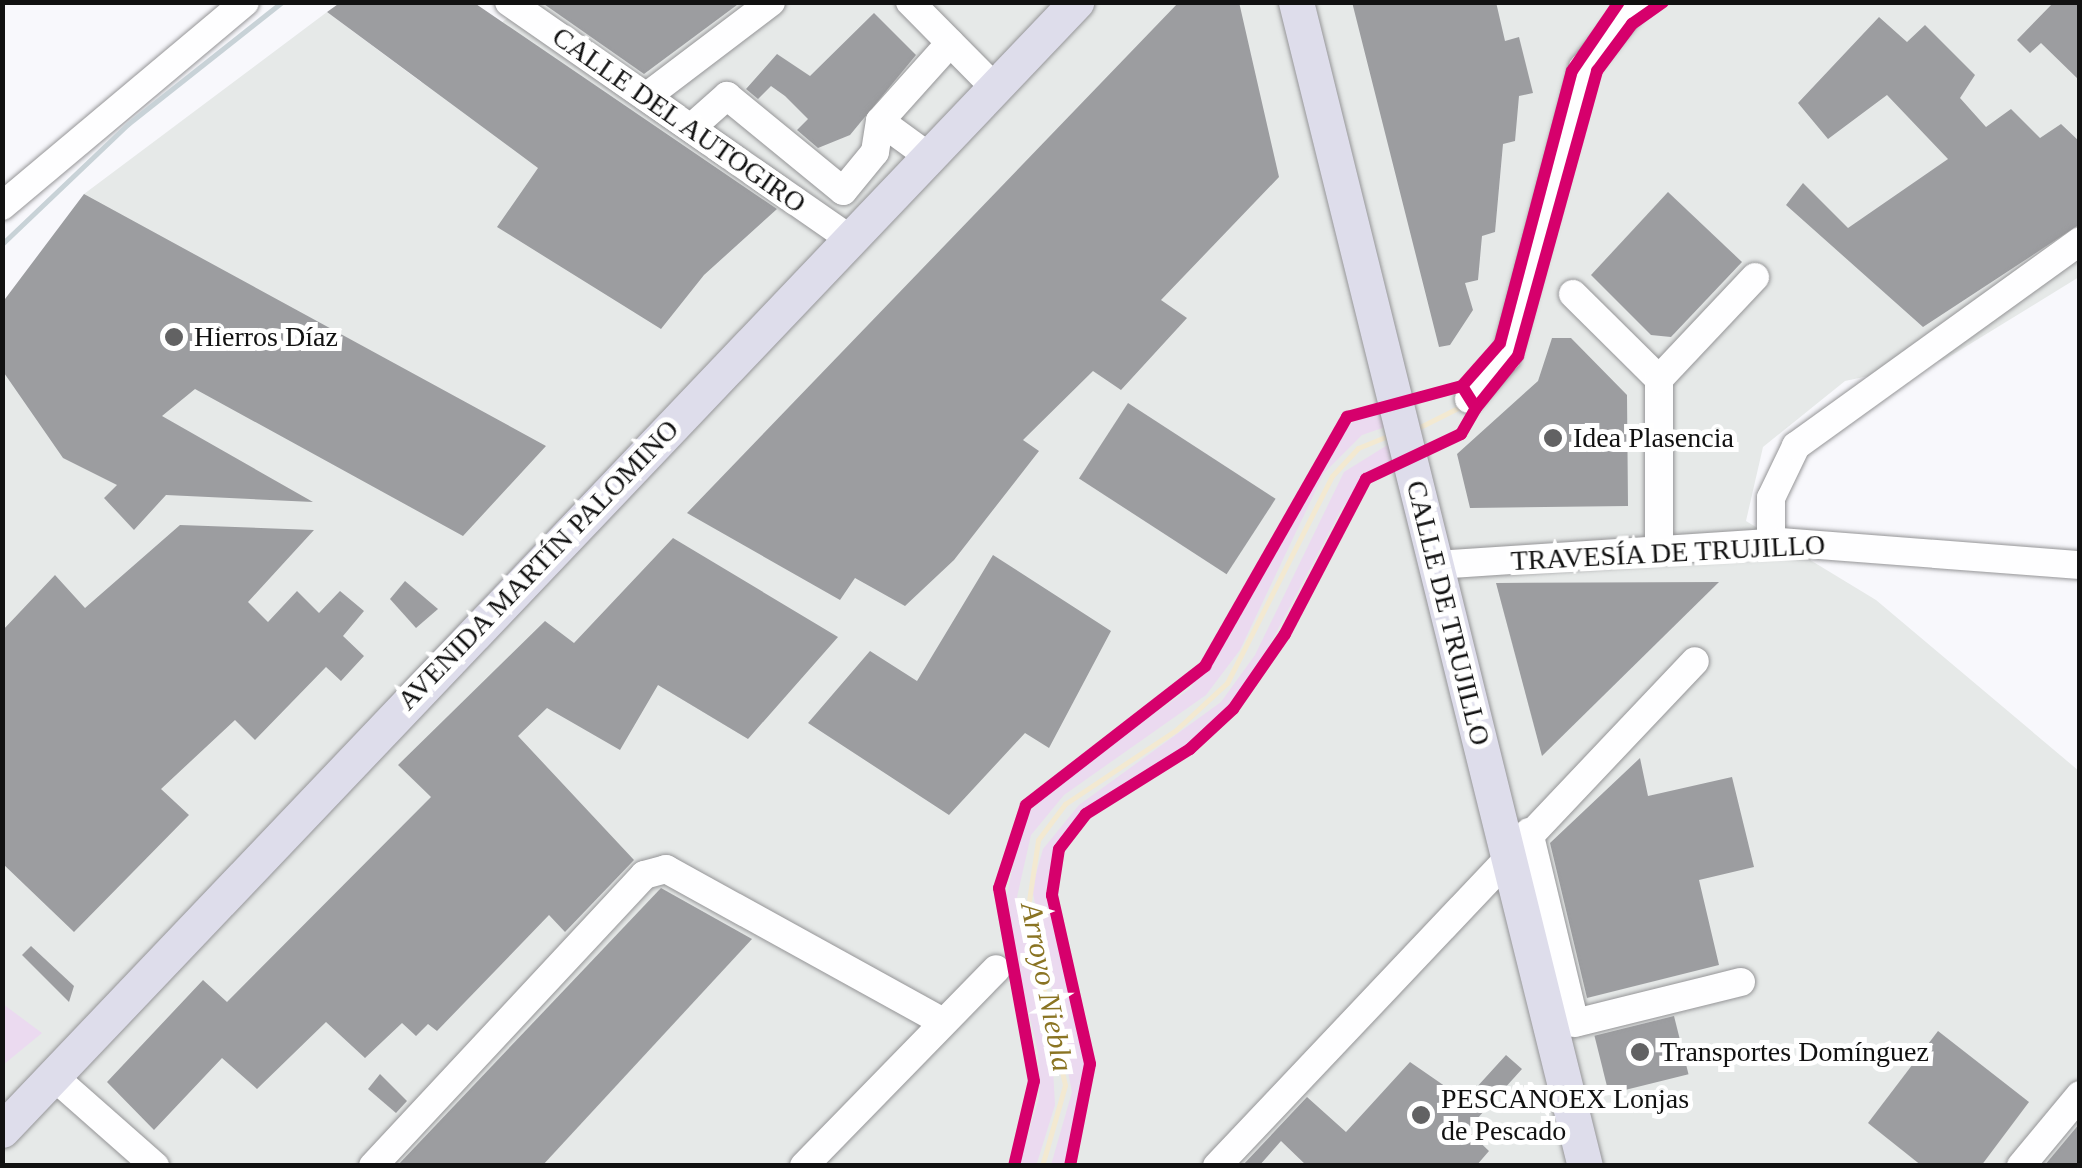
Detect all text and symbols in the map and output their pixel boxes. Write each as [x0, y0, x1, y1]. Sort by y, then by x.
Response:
street label: CALLE DEL AUTOGIRO [545, 19, 813, 221]
place label: Hierros Díaz [194, 320, 338, 354]
marker: Hierros Díaz [163, 326, 185, 348]
street label: AVENIDA MARTÍN PALOMINO [390, 412, 686, 718]
place label: Idea Plasencia [1573, 421, 1734, 455]
marker: Idea Plasencia [1542, 427, 1564, 449]
street label: CALLE DE TRUJILLO [1399, 477, 1497, 749]
street label: TRAVESÍA DE TRUJILLO [1509, 528, 1827, 578]
water label: Arroyo Niebla [1013, 899, 1081, 1075]
place label: Transportes Domínguez [1660, 1035, 1929, 1069]
marker: Transportes Domínguez [1629, 1041, 1651, 1063]
place label: PESCANOEX Lonjas de Pescado [1441, 1082, 1689, 1148]
marker: PESCANOEX Lonjas de Pescado [1410, 1104, 1432, 1126]

